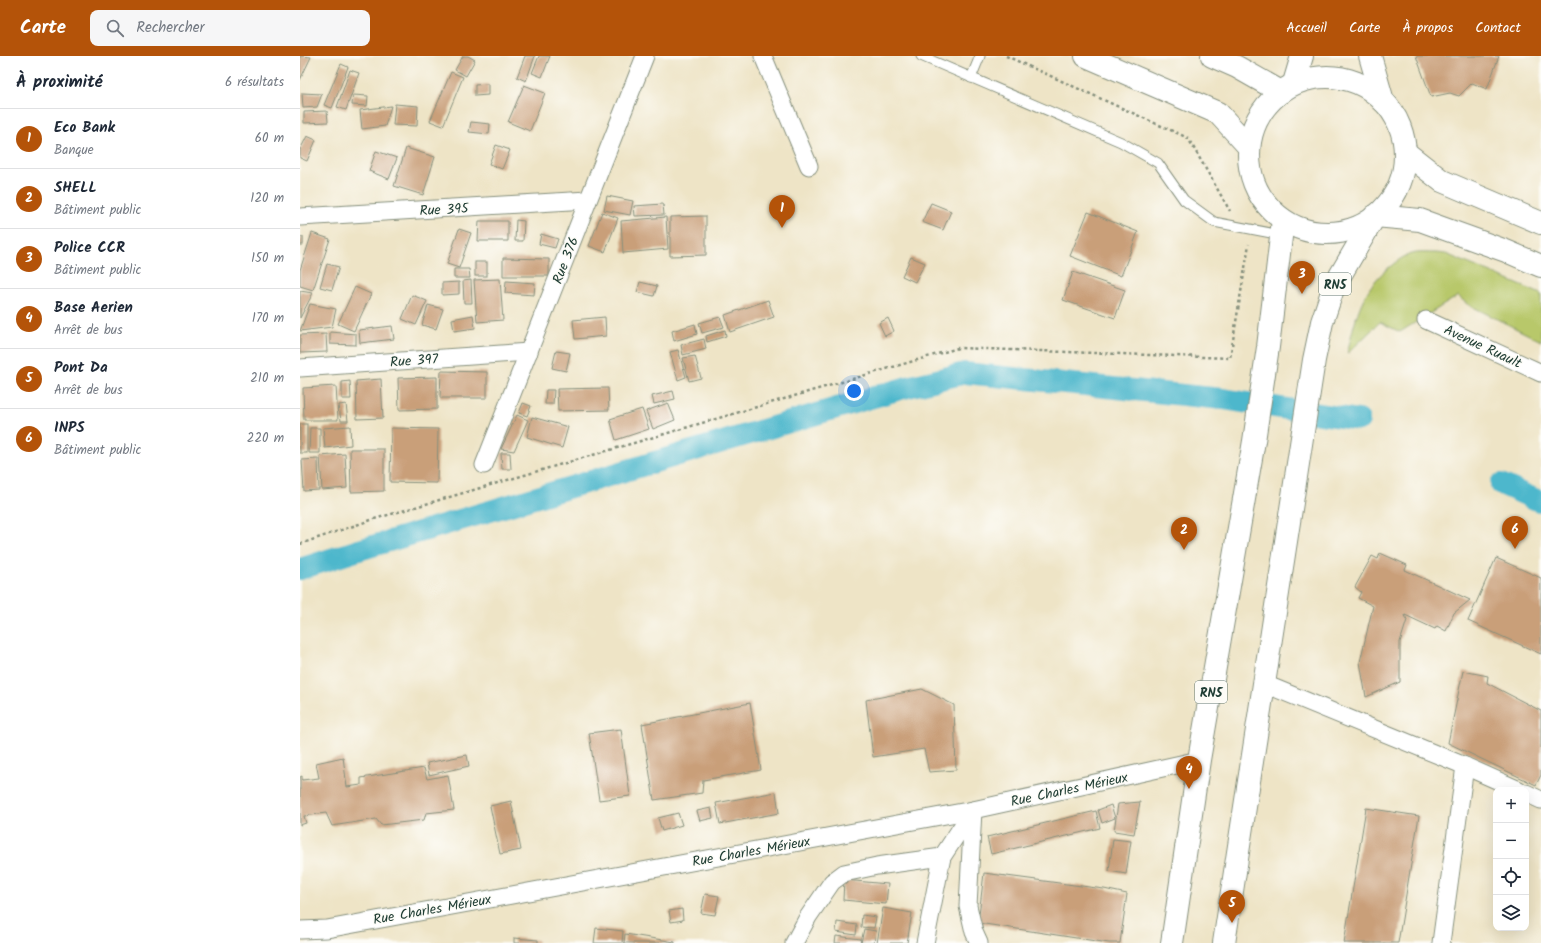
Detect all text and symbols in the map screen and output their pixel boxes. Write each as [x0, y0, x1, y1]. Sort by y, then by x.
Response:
search box [90, 10, 370, 46]
text: Carte [20, 13, 66, 43]
text: Rechercher [136, 16, 205, 40]
icon: search [104, 17, 126, 39]
text: Accueil [1286, 17, 1327, 39]
text: Carte [1349, 17, 1380, 39]
text: À propos [1402, 17, 1453, 39]
text: Contact [1475, 17, 1521, 39]
text: À proximité [16, 69, 103, 96]
text: 6 résultats [225, 72, 284, 93]
text: Eco Bank [54, 116, 115, 140]
text: 1 [27, 128, 31, 149]
text: 60 m [255, 128, 284, 149]
text: Banque [54, 140, 94, 161]
text: SHELL [54, 176, 97, 200]
text: 2 [25, 188, 33, 209]
text: 120 m [250, 188, 284, 209]
pin: 1 [769, 195, 795, 228]
street label: Rue 395 [419, 198, 471, 222]
text: Bâtiment public [54, 200, 141, 221]
street label: Rue 376 [547, 234, 585, 287]
text: Police CCR [54, 236, 125, 260]
text: 3 [25, 248, 33, 269]
text: 150 m [251, 248, 284, 269]
text: Bâtiment public [54, 260, 141, 281]
pin: 3 [1289, 261, 1315, 294]
road number: RN5 [1319, 273, 1351, 295]
text: Base Aerien [54, 296, 133, 320]
text: 4 [25, 308, 33, 329]
text: 170 m [252, 308, 284, 329]
street label: Avenue Ruault [1440, 319, 1526, 375]
text: Arrêt de bus [54, 320, 123, 341]
street label: Rue 397 [389, 348, 439, 374]
text: Pont Da [54, 356, 108, 380]
text: 5 [26, 368, 32, 389]
text: 210 m [250, 368, 284, 389]
text: Arrêt de bus [54, 380, 123, 401]
your location [844, 381, 864, 401]
text: INPS [54, 416, 85, 440]
text: 6 [25, 428, 33, 449]
text: 220 m [247, 428, 284, 449]
text: Bâtiment public [54, 440, 141, 461]
pin: 6 [1502, 516, 1528, 549]
pin: 2 [1171, 517, 1197, 550]
road number: RN5 [1195, 681, 1227, 703]
pin: 4 [1176, 756, 1202, 789]
street label: Rue Charles Mérieux [1009, 767, 1131, 813]
map controls [1493, 787, 1529, 931]
button: + [1493, 787, 1529, 823]
button: − [1493, 823, 1529, 859]
street label: Rue Charles Mérieux [690, 831, 813, 873]
button: locate [1493, 859, 1529, 895]
street label: Rue Charles Mérieux [371, 889, 494, 931]
pin: 5 [1219, 890, 1245, 923]
button: layers [1493, 895, 1529, 931]

